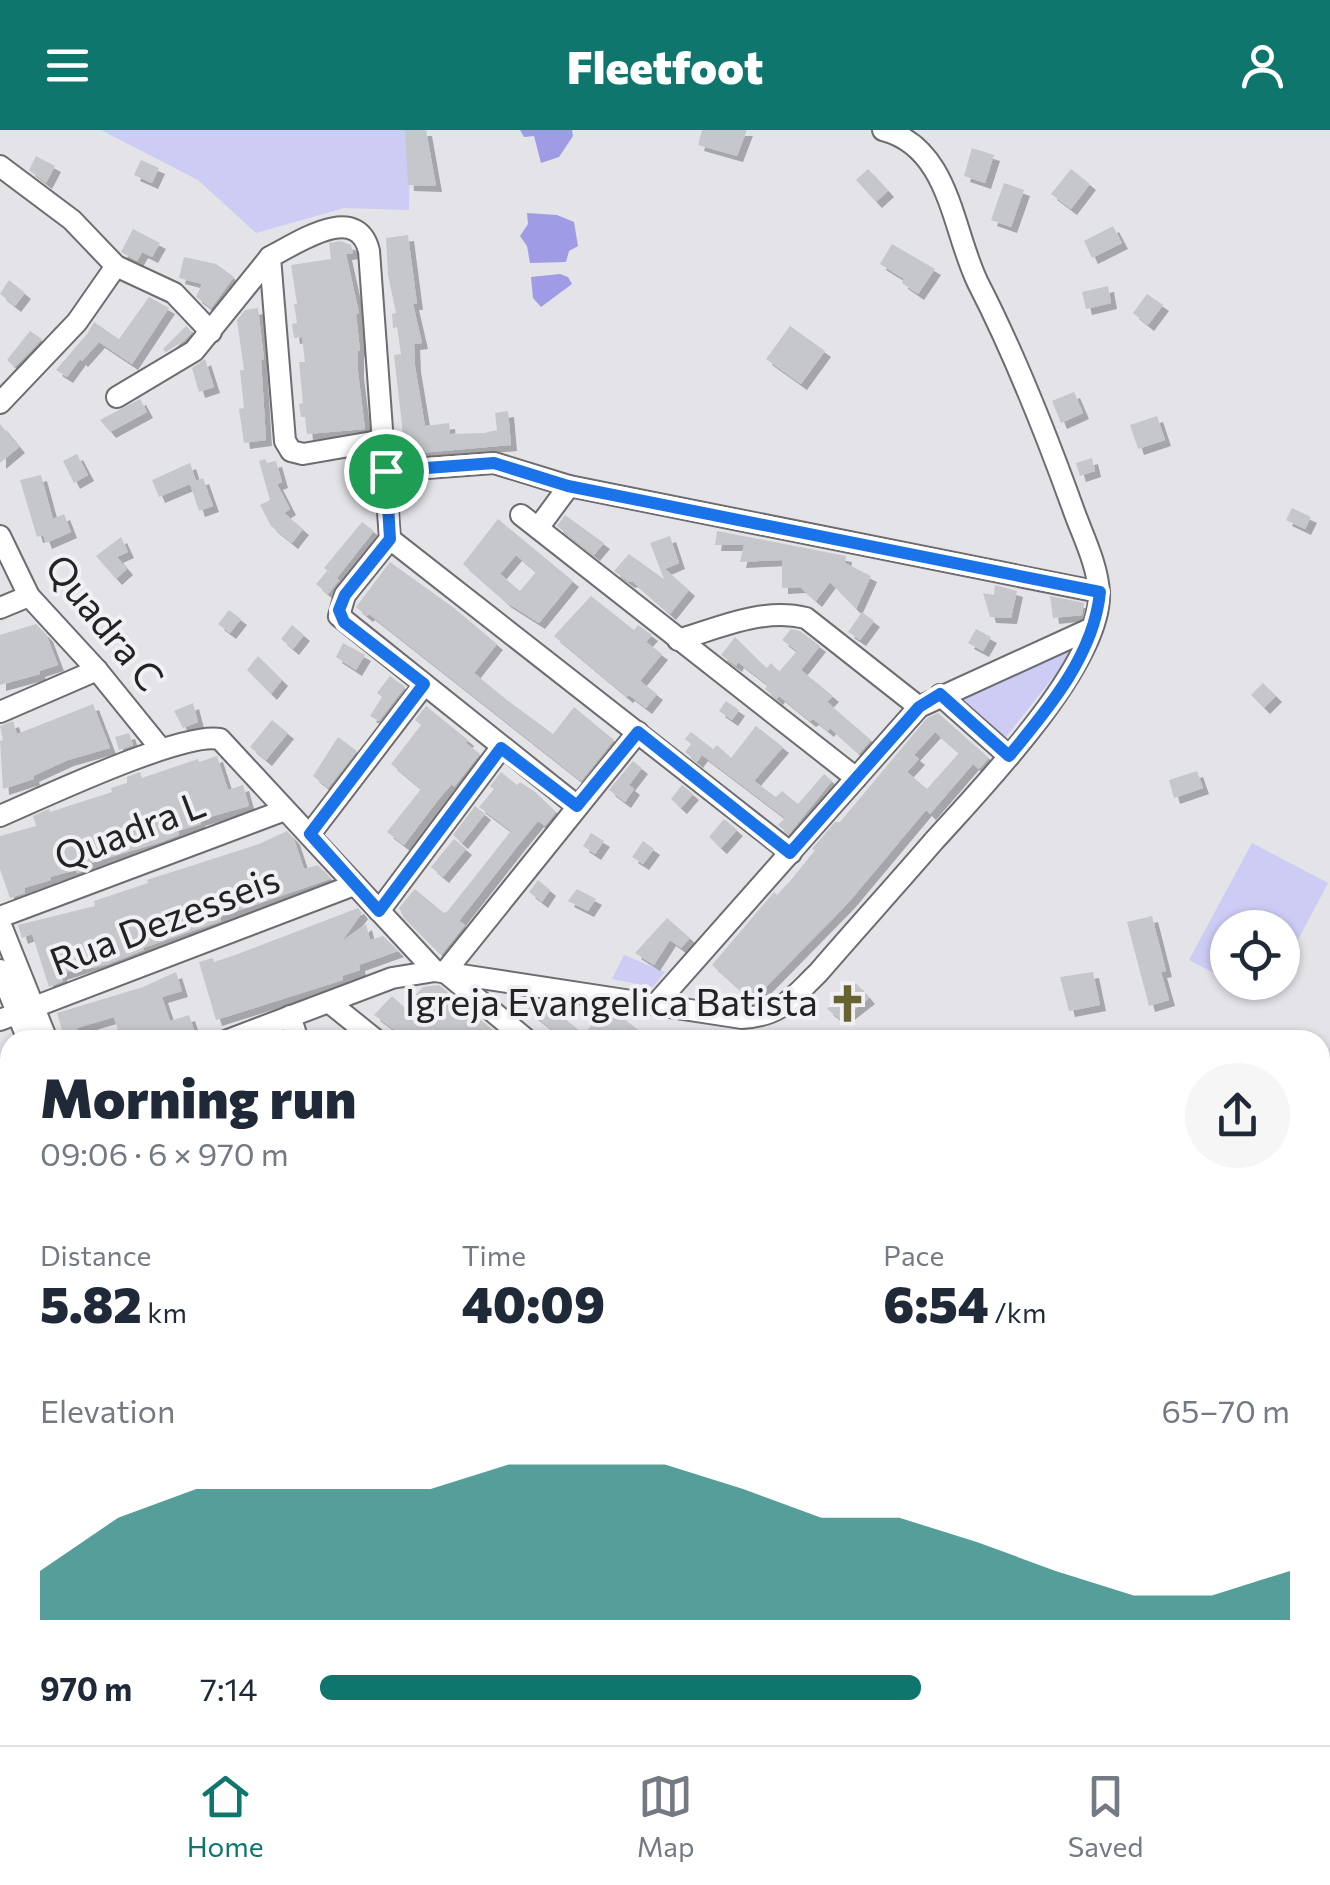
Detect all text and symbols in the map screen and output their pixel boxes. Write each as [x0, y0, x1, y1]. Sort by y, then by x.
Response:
icon: menu [40, 38, 95, 93]
text: Fleetfoot [567, 38, 763, 93]
icon: person [1235, 38, 1290, 93]
pin [344, 429, 429, 514]
icon: arrive [359, 444, 414, 499]
street label: Quadra C [37, 544, 175, 699]
street label: Quadra L [47, 778, 211, 879]
street label: Rua Dezesseis [43, 853, 286, 984]
map controls [1210, 910, 1300, 1000]
button: locate [1210, 910, 1300, 1000]
place label: Igreja Evangelica Batista [405, 977, 818, 1024]
church icon: Igreja Evangelica Batista [827, 982, 869, 1024]
text: Morning run [40, 1062, 356, 1129]
button: share [1185, 1063, 1290, 1168]
text: 09:06 · 6 × 970 m [40, 1133, 289, 1173]
text: Distance [40, 1238, 151, 1272]
text: Time [462, 1238, 526, 1272]
text: Pace [883, 1238, 944, 1272]
text: 5.82 [40, 1272, 142, 1333]
text: 40:09 [462, 1272, 605, 1333]
text: 6:54 [883, 1272, 989, 1333]
text: km [142, 1295, 187, 1329]
text: /km [989, 1295, 1046, 1329]
text: Elevation [40, 1390, 175, 1430]
text: 65–70 m [1162, 1390, 1290, 1430]
text: 970 m [40, 1668, 132, 1708]
text: 7:14 [200, 1668, 257, 1708]
tab: Home [187, 1769, 264, 1863]
tab: Map [637, 1769, 695, 1863]
tab: Saved [1068, 1769, 1143, 1863]

